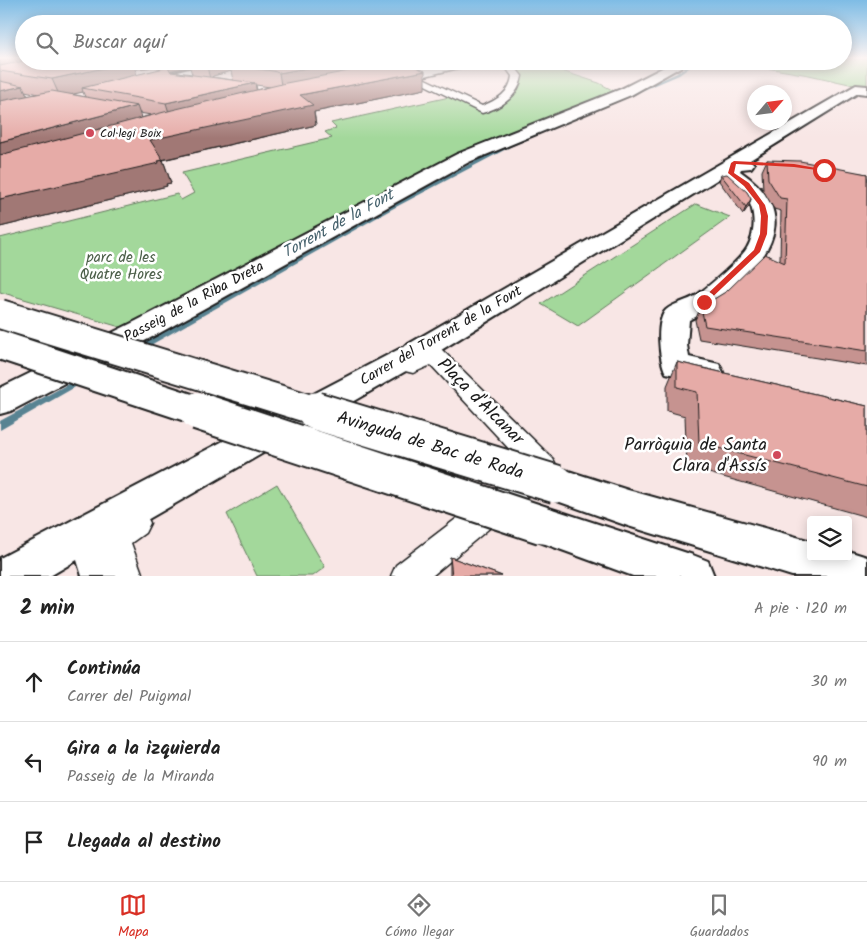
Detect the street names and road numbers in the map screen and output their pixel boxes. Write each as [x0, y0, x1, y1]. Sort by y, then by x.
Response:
street label: Passeig de la Riba Dreta [120, 255, 268, 349]
street label: Carrer del Torrent de la Font [355, 279, 527, 392]
street label: Plaça d'Alcanar [430, 352, 531, 453]
street label: Avinguda de Bac de Roda [333, 404, 527, 488]

